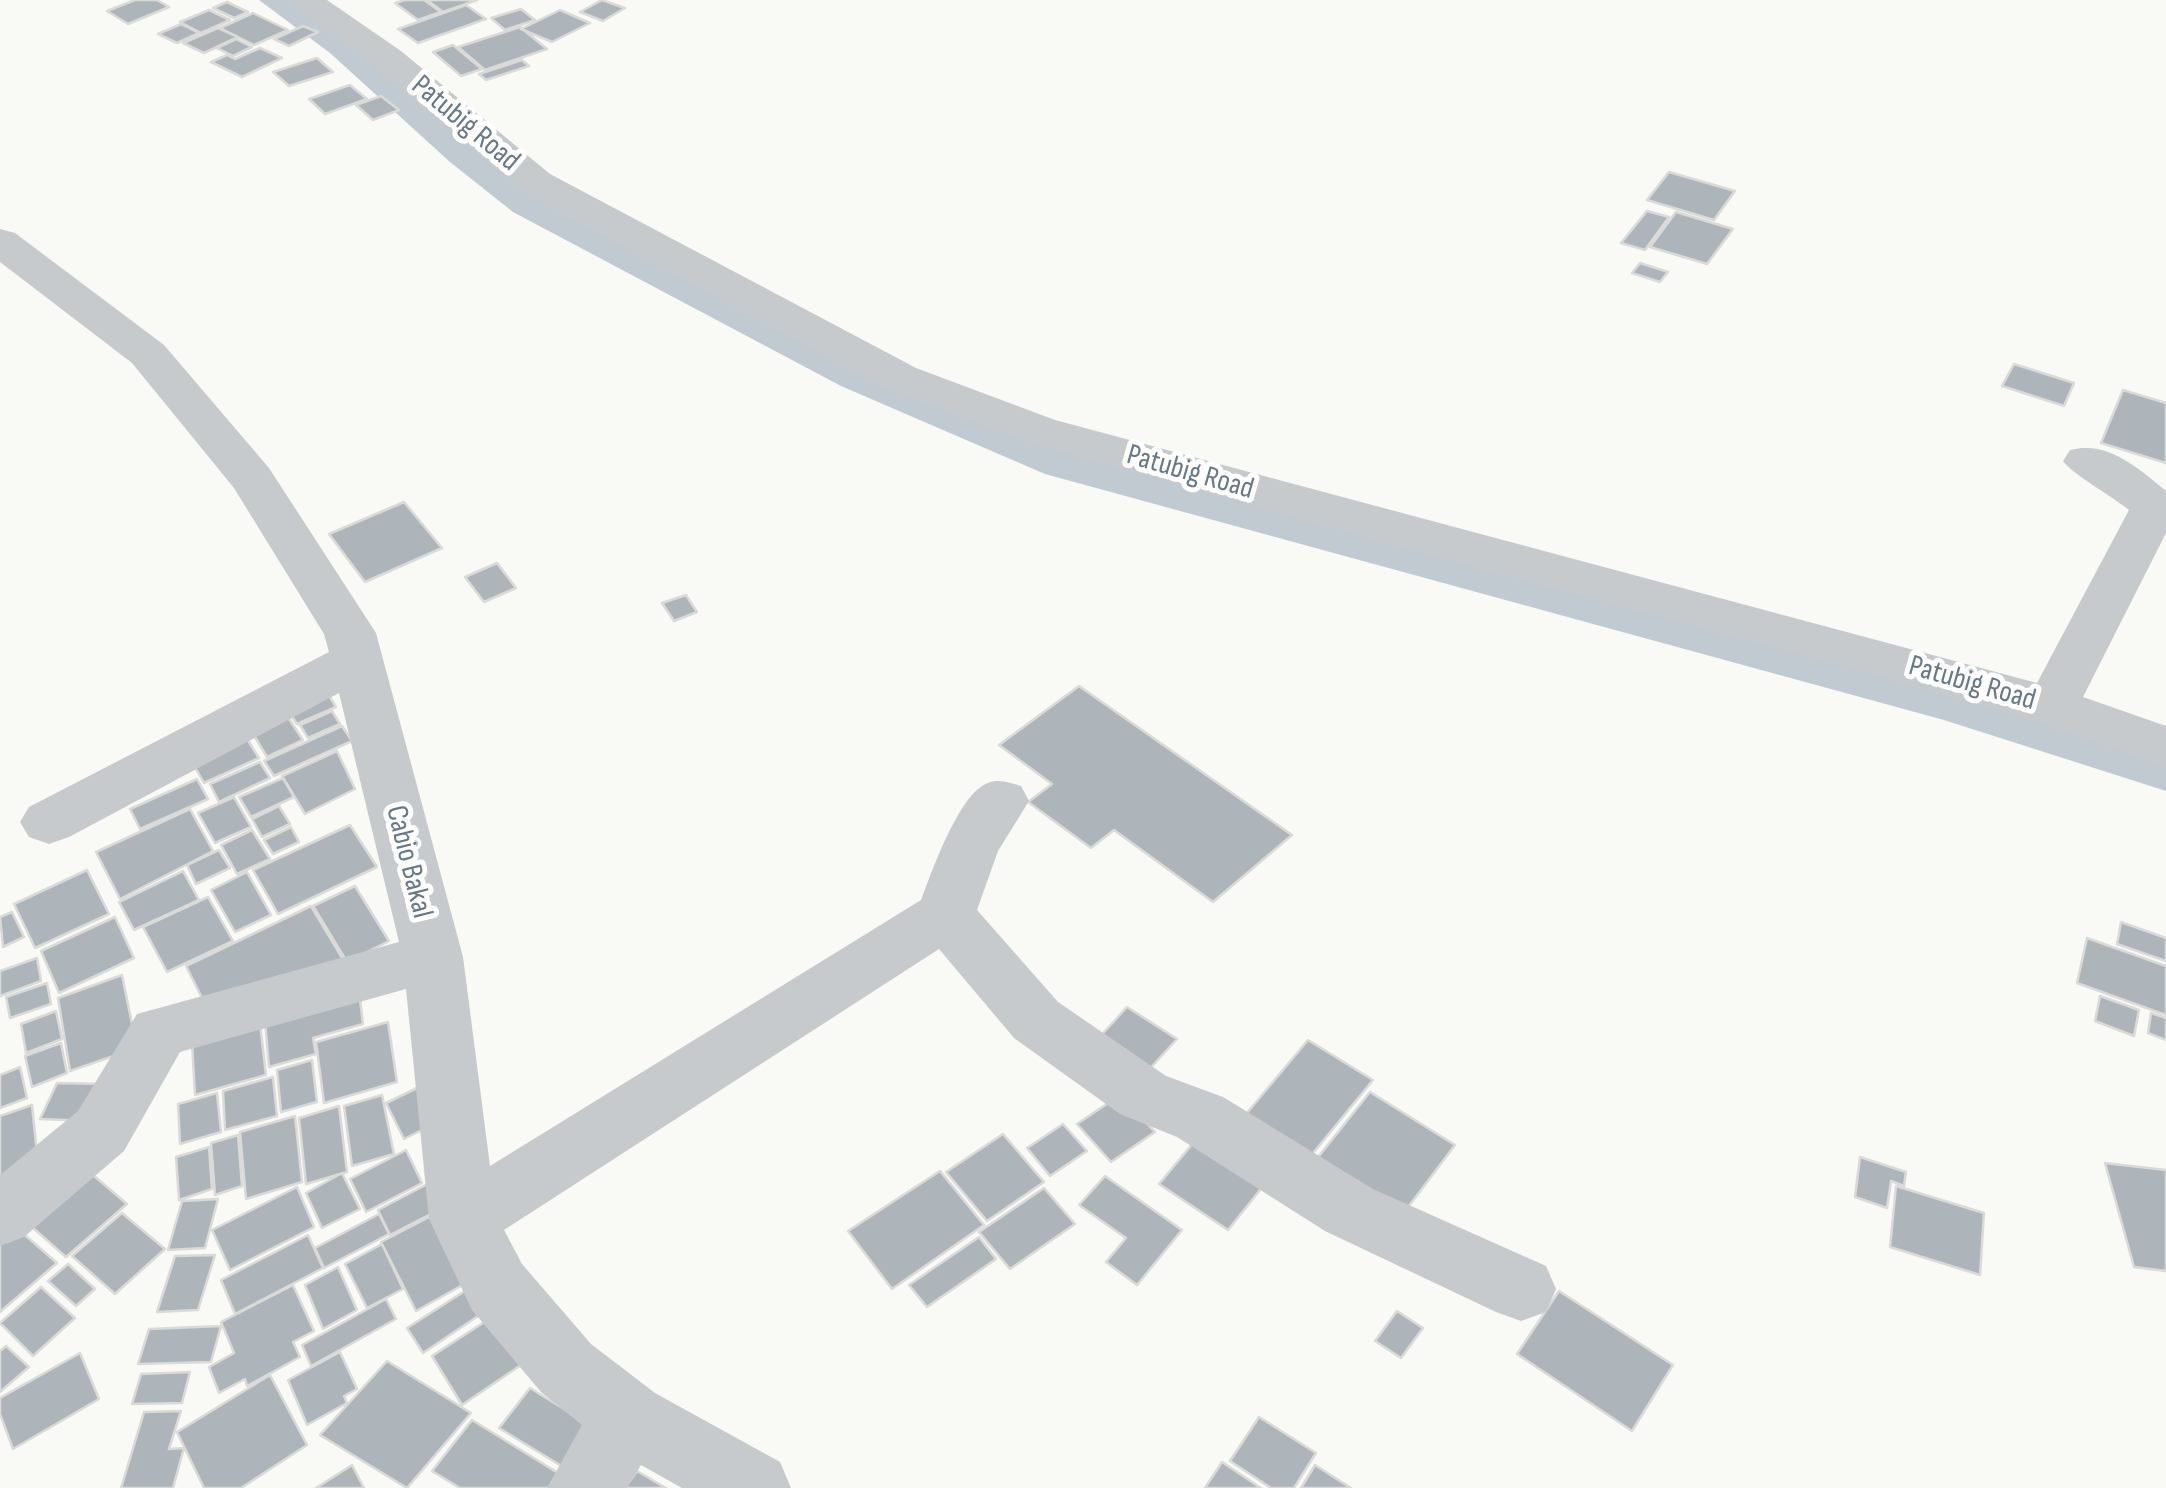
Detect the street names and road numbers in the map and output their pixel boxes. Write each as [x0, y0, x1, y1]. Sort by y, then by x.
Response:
street label: Patubig Road [404, 68, 526, 180]
street label: Patubig Road [1122, 438, 1258, 508]
street label: Patubig Road [1904, 649, 2040, 719]
street label: Cabio Bakal [377, 802, 439, 922]

